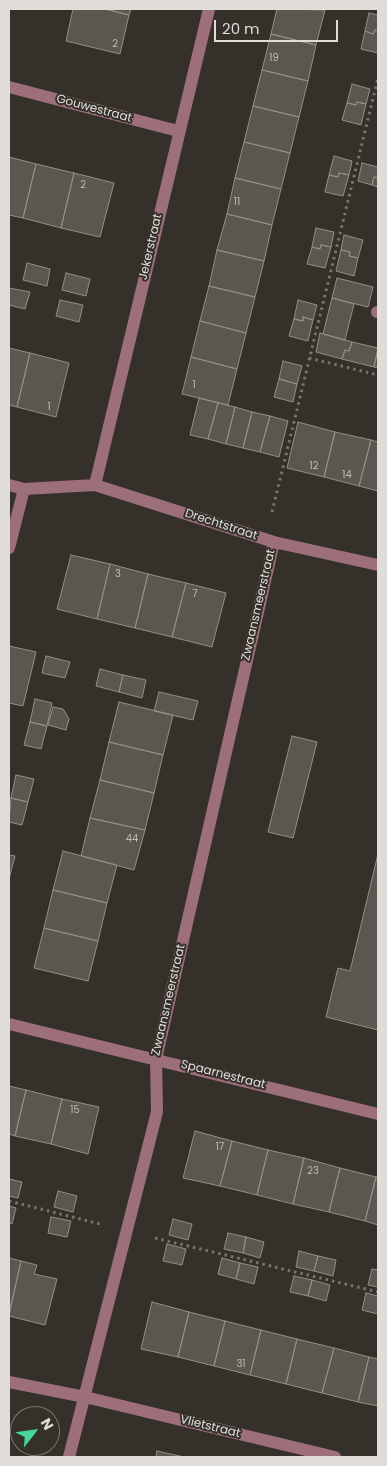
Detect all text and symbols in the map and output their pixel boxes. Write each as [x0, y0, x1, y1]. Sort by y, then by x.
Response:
scale bar [217, 10, 341, 42]
text: 20 m [222, 18, 260, 39]
house number: 2 [112, 38, 118, 50]
house number: 19 [269, 52, 279, 64]
street label: Gouwestraat [55, 92, 133, 126]
house number: 2 [80, 179, 86, 191]
house number: 11 [234, 196, 240, 208]
street label: Jekerstraat [136, 212, 166, 282]
house number: 1 [192, 379, 196, 391]
house number: 1 [47, 401, 51, 413]
house number: 12 [310, 460, 318, 472]
house number: 14 [342, 469, 352, 481]
street label: Drechtstraat [183, 506, 259, 544]
street label: Zwaansmeerstraat [239, 548, 279, 662]
house number: 3 [115, 568, 121, 580]
house number: 7 [192, 588, 198, 600]
house number: 44 [126, 833, 138, 845]
street label: Zwaansmeerstraat [149, 943, 189, 1057]
street label: Spaarnestraat [179, 1058, 267, 1092]
house number: 15 [70, 1104, 80, 1116]
house number: 17 [216, 1141, 224, 1153]
house number: 23 [307, 1165, 319, 1177]
house number: 31 [236, 1358, 246, 1370]
north arrow [10, 1406, 60, 1456]
street label: Vlietstraat [178, 1413, 242, 1441]
text: N [36, 1414, 58, 1434]

